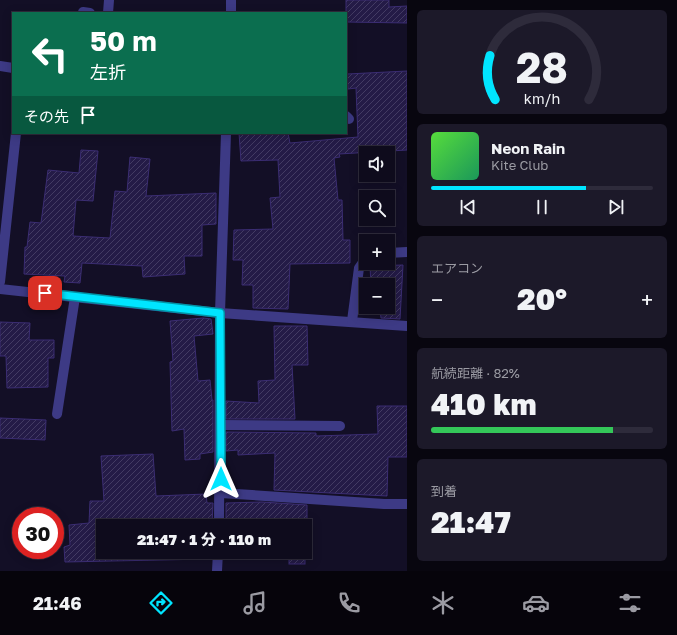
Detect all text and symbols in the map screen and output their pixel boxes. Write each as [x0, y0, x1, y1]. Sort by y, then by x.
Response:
text: 50 m [90, 24, 157, 57]
icon: left [24, 28, 76, 80]
text: 28 [516, 42, 568, 92]
text: 左折 [90, 61, 126, 83]
text: km/h [524, 90, 560, 107]
icon: arrive [77, 104, 99, 126]
text: その先 [24, 107, 69, 125]
text: Neon Rain [491, 139, 565, 157]
map controls [359, 146, 395, 314]
button: sound [359, 146, 395, 182]
text: Kite Club [491, 157, 548, 173]
button: search [359, 190, 395, 226]
icon: previous [457, 196, 479, 218]
icon: pause [531, 196, 553, 218]
icon: next [605, 196, 627, 218]
button: + [359, 234, 395, 270]
text: エアコン [431, 260, 483, 276]
pin [28, 276, 62, 310]
button: − [359, 278, 395, 314]
text: 20° [517, 281, 567, 317]
icon: arrive [34, 282, 56, 304]
text: − [431, 286, 443, 313]
text: + [641, 286, 653, 313]
text: 航続距離 · 82% [431, 365, 520, 381]
text: 410 km [431, 386, 537, 422]
position arrow [200, 458, 242, 500]
text: 到着 [431, 483, 457, 499]
text: 21:47 [431, 504, 511, 540]
speed limit sign: 30 [12, 507, 64, 559]
text: 21:47 · 1 分 · 110 m [137, 530, 271, 548]
icon: directions [147, 589, 175, 617]
icon: music [241, 589, 269, 617]
icon: phone [335, 589, 363, 617]
icon: climate [429, 589, 457, 617]
icon: car [522, 589, 550, 617]
icon: filters [616, 589, 644, 617]
text: 21:46 [33, 592, 82, 614]

